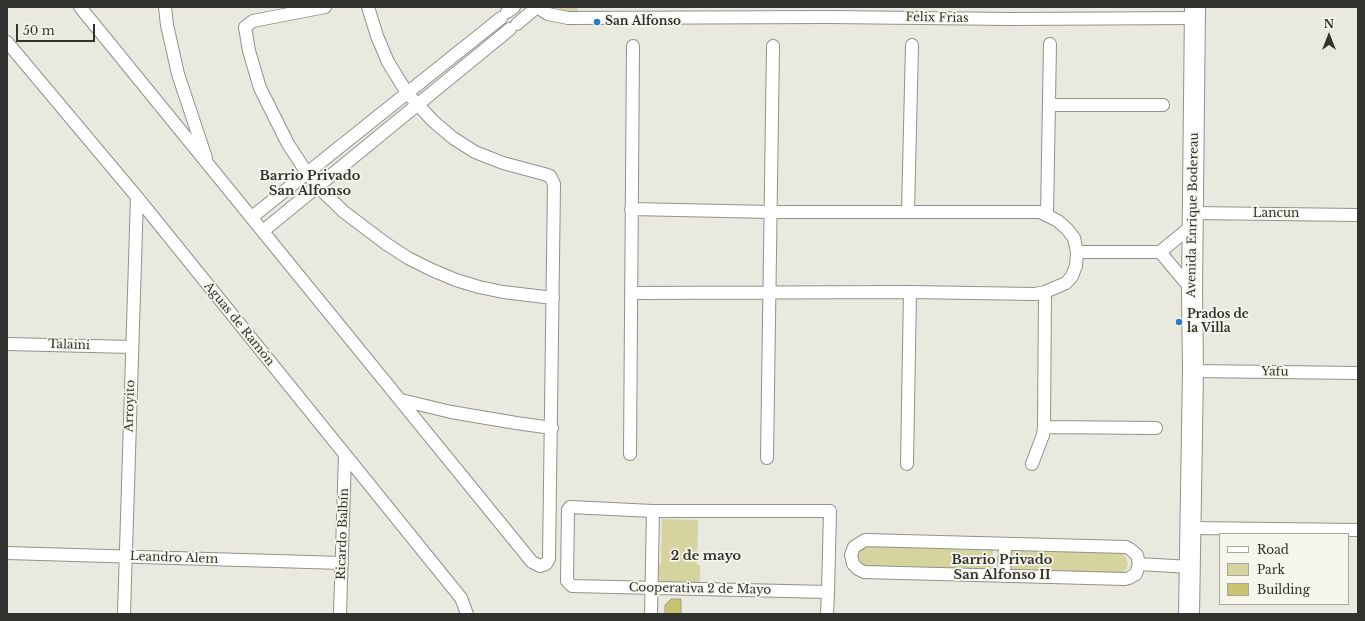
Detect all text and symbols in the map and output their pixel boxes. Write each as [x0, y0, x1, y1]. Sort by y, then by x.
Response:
street label: Felix Frias [905, 10, 969, 26]
place label: San Alfonso [605, 15, 681, 29]
scale bar [18, 16, 97, 42]
north arrow [1309, 16, 1349, 56]
marker: San Alfonso [592, 17, 602, 27]
text: N [1324, 17, 1334, 31]
text: 50 m [23, 23, 55, 38]
street label: Avenida Enrique Bodereau [1184, 132, 1202, 298]
district label: Barrio Privado San Alfonso [260, 168, 360, 199]
street label: Lancun [1253, 207, 1299, 221]
street label: Aguas de Ramón [201, 279, 277, 369]
place label: Prados de la Villa [1187, 308, 1249, 336]
marker: Prados de la Villa [1174, 317, 1184, 327]
street label: Talaini [48, 337, 90, 353]
street label: Yafu [1261, 365, 1289, 379]
street label: Arroyito [122, 380, 138, 432]
street label: Ricardo Balbín [334, 488, 352, 580]
legend [1219, 533, 1349, 605]
text: Road [1257, 542, 1289, 557]
district label: 2 de mayo [671, 548, 741, 564]
street label: Leandro Alem [130, 549, 218, 567]
district label: Barrio Privado San Alfonso II [952, 552, 1052, 583]
text: Park [1257, 562, 1285, 577]
street label: Cooperativa 2 de Mayo [629, 581, 771, 597]
text: Building [1257, 582, 1310, 597]

